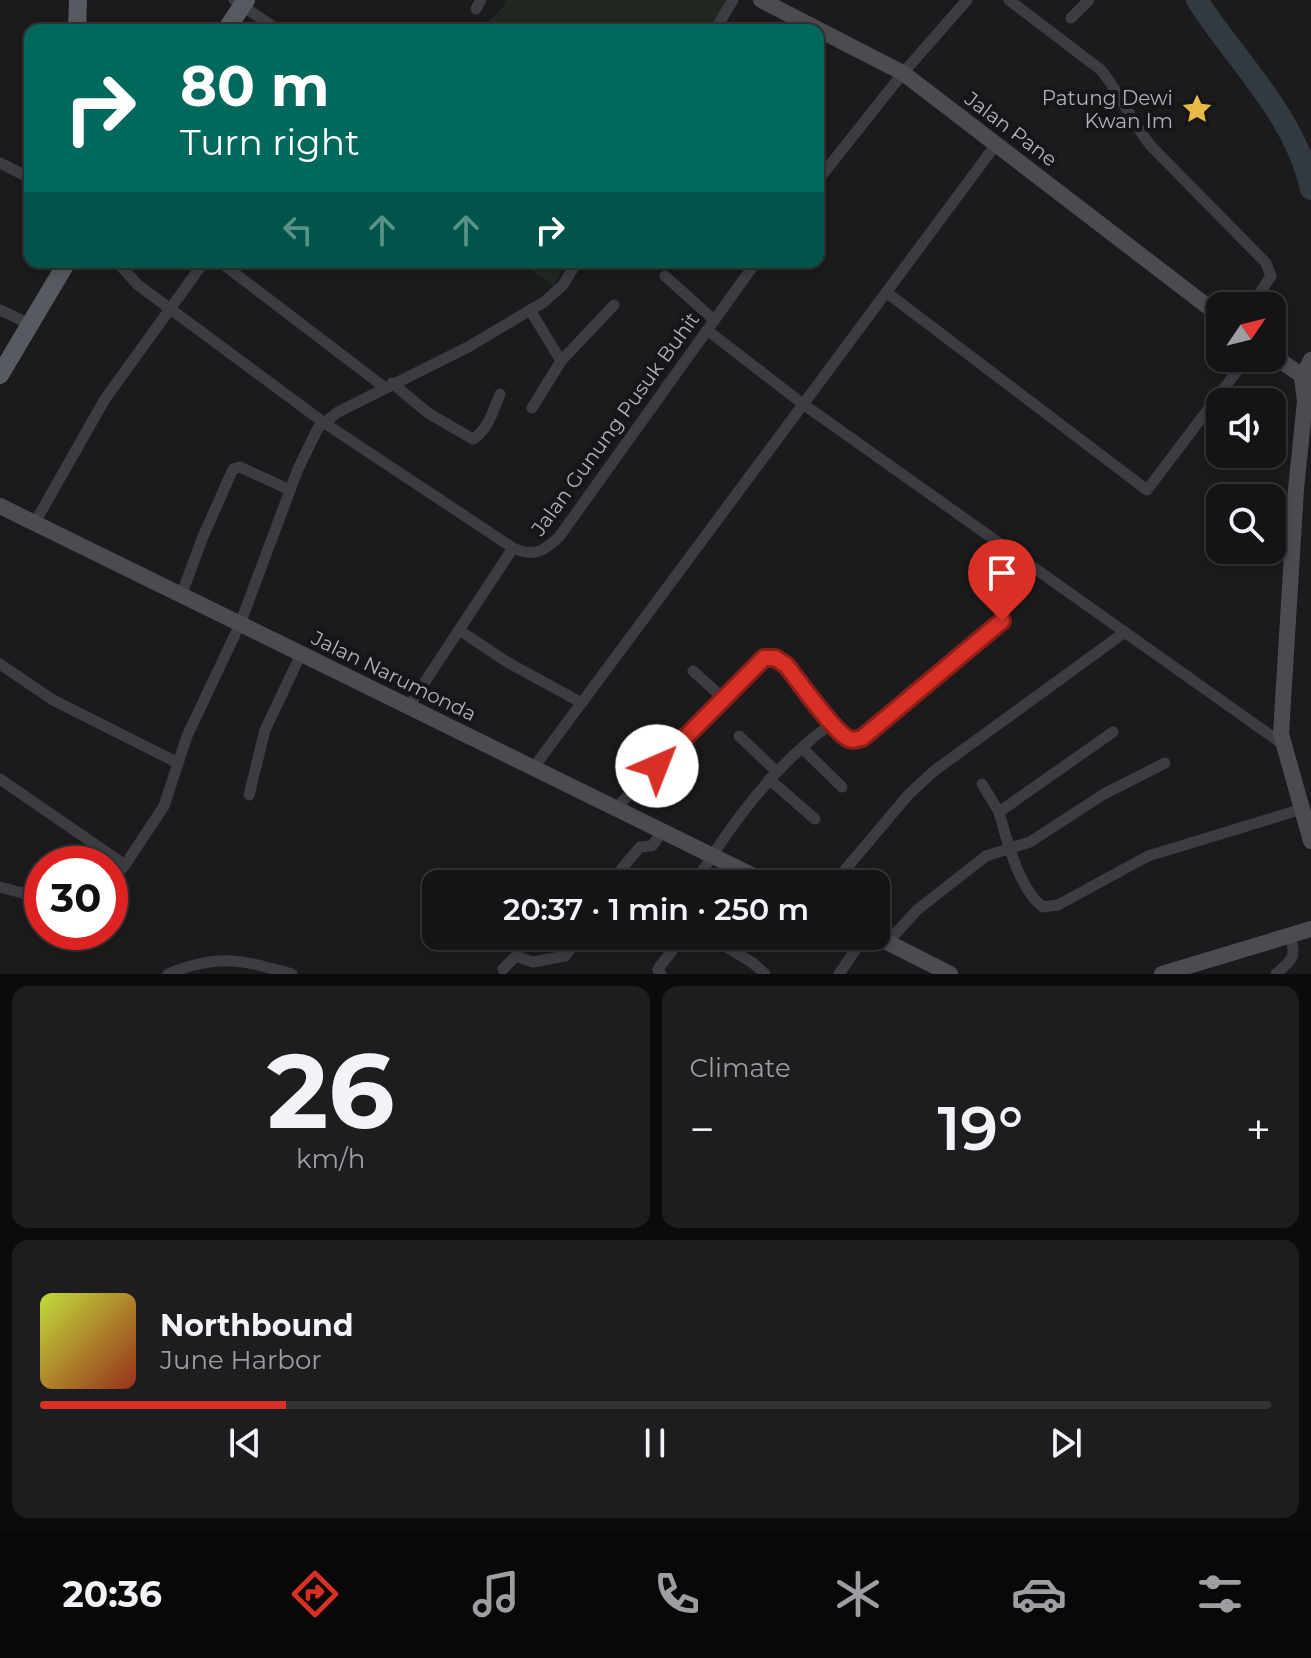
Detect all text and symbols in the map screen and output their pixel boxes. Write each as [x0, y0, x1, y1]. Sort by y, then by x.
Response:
text: 80 m [180, 52, 330, 120]
icon: right [48, 56, 152, 160]
street label: Jalan Pane [959, 86, 1062, 171]
place label: Patung Dewi Kwan Im [1042, 86, 1173, 133]
place icon: Patung Dewi Kwan Im [1180, 92, 1214, 126]
text: Turn right [180, 120, 360, 164]
icon: left [276, 208, 320, 252]
icon: ahead [360, 208, 404, 252]
icon: ahead [444, 208, 488, 252]
icon: right [528, 208, 572, 252]
north arrow [1206, 292, 1286, 372]
map controls [1206, 292, 1286, 564]
street label: Jalan Gunung Pusuk Buhit [525, 308, 704, 541]
button: sound [1206, 388, 1286, 468]
button: search [1206, 484, 1286, 564]
pin [968, 539, 1036, 621]
icon: arrive [980, 551, 1024, 595]
street label: Jalan Narumonda [307, 625, 480, 726]
position arrow [615, 724, 699, 808]
speed limit sign: 30 [24, 846, 128, 950]
text: 20:37 · 1 min · 250 m [503, 891, 809, 928]
text: 26 [267, 1027, 395, 1154]
text: Climate [690, 1052, 791, 1084]
text: 19° [937, 1092, 1023, 1165]
text: − [690, 1102, 715, 1156]
text: + [1246, 1102, 1271, 1156]
text: km/h [296, 1143, 365, 1175]
text: Northbound [160, 1307, 354, 1344]
text: June Harbor [160, 1344, 322, 1376]
icon: previous [223, 1421, 267, 1465]
icon: pause [633, 1421, 677, 1465]
icon: next [1044, 1421, 1088, 1465]
icon: directions [287, 1566, 343, 1622]
icon: music [468, 1566, 524, 1622]
icon: phone [649, 1566, 705, 1622]
icon: climate [830, 1566, 886, 1622]
icon: car [1011, 1566, 1067, 1622]
icon: filters [1192, 1566, 1248, 1622]
text: 20:36 [63, 1572, 162, 1616]

